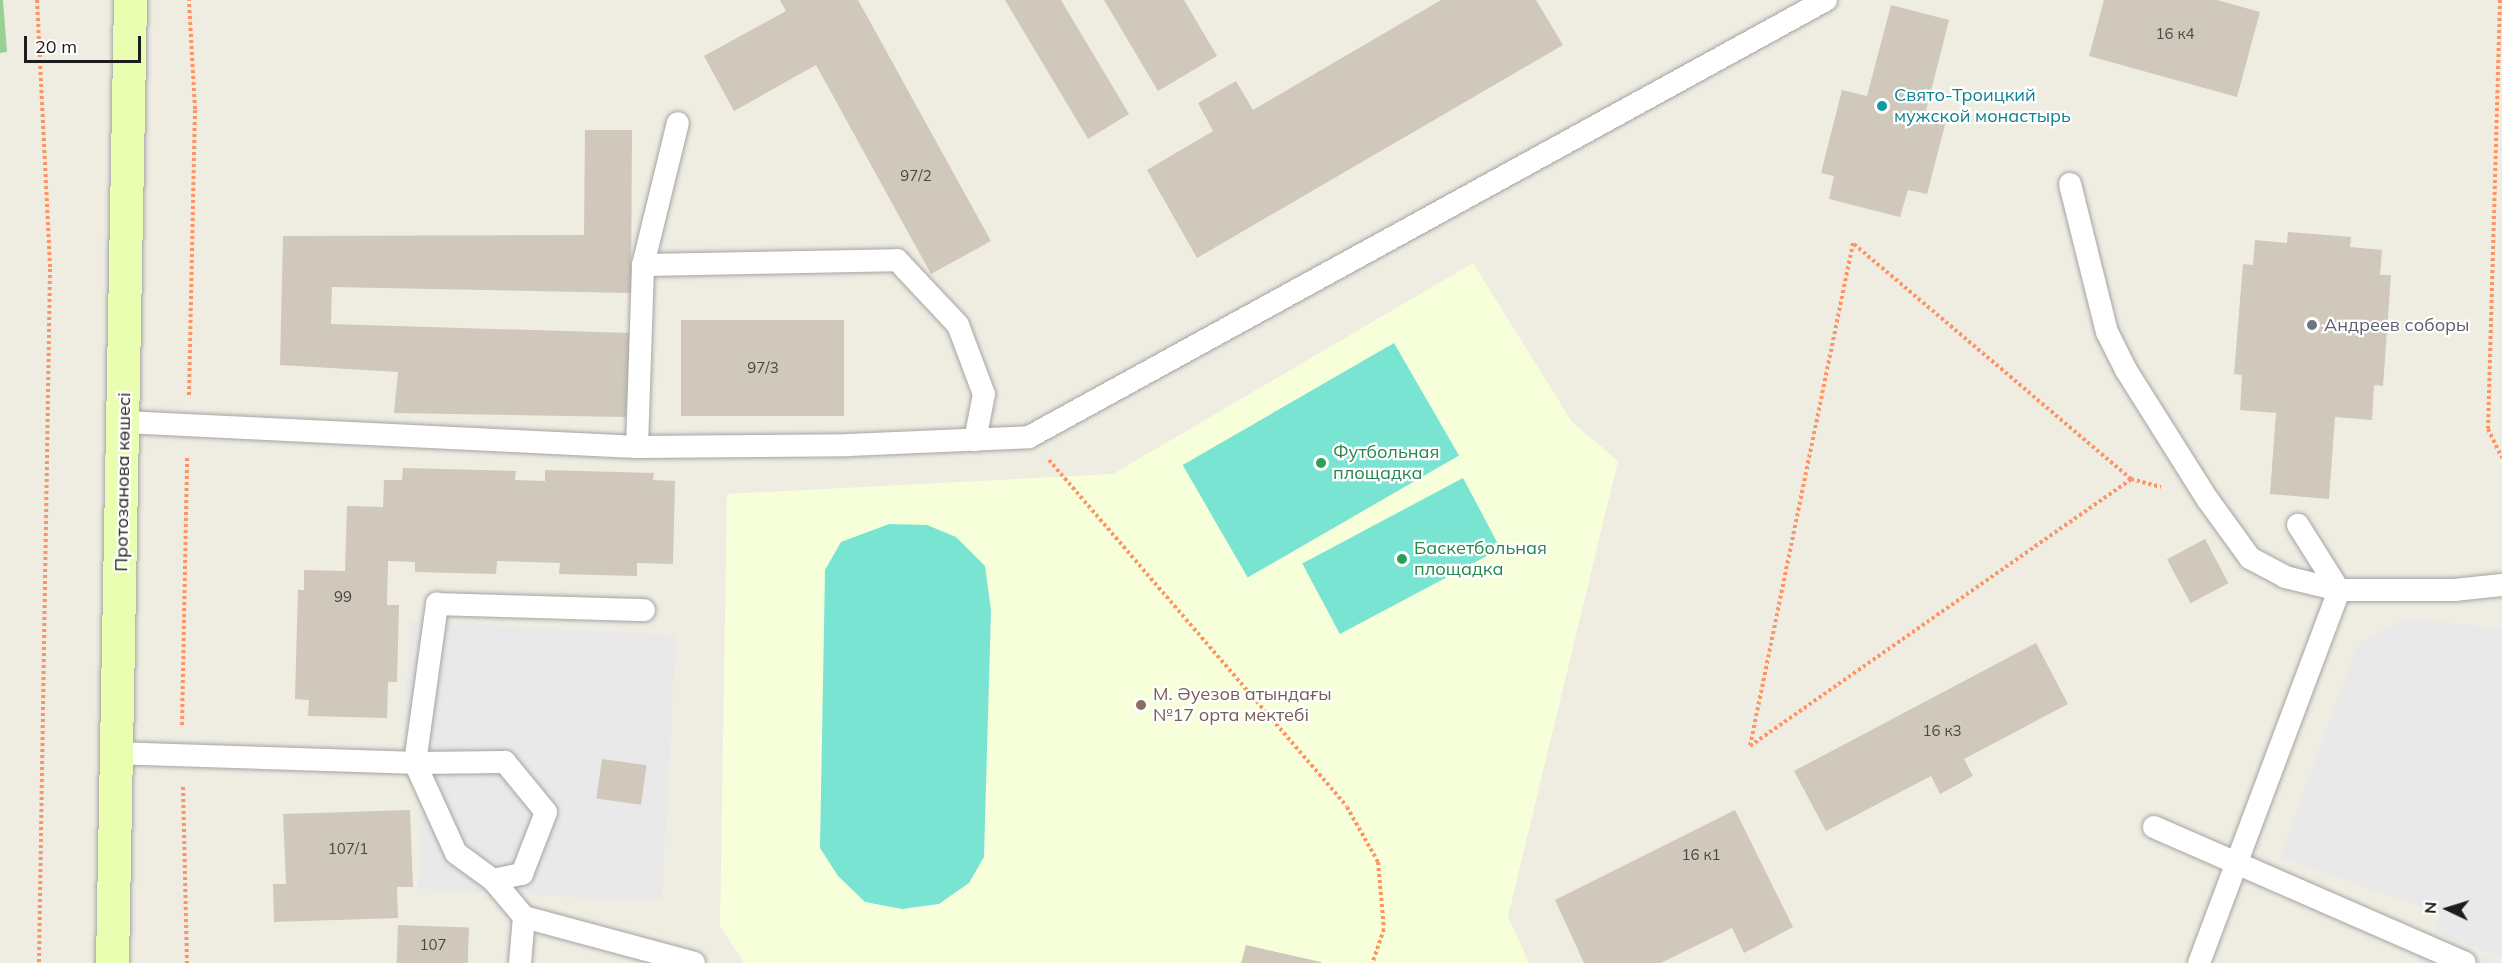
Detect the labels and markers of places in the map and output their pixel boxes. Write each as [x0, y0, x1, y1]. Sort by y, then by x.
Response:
place label: Свято-Троицкий мужской монастырь [1894, 85, 2071, 128]
marker: Свято-Троицкий мужской монастырь [1875, 99, 1889, 113]
place label: Андреев соборы [2324, 314, 2469, 336]
marker: Андреев соборы [2305, 318, 2319, 332]
place label: Футбольная площадка [1333, 442, 1439, 484]
marker: Футбольная площадка [1314, 456, 1328, 470]
place label: Баскетбольная площадка [1414, 538, 1547, 580]
marker: Баскетбольная площадка [1395, 552, 1409, 566]
place label: М. Әуезов атындағы №17 орта мектебі [1153, 684, 1332, 726]
marker: М. Әуезов атындағы №17 орта мектебі [1134, 698, 1148, 712]

